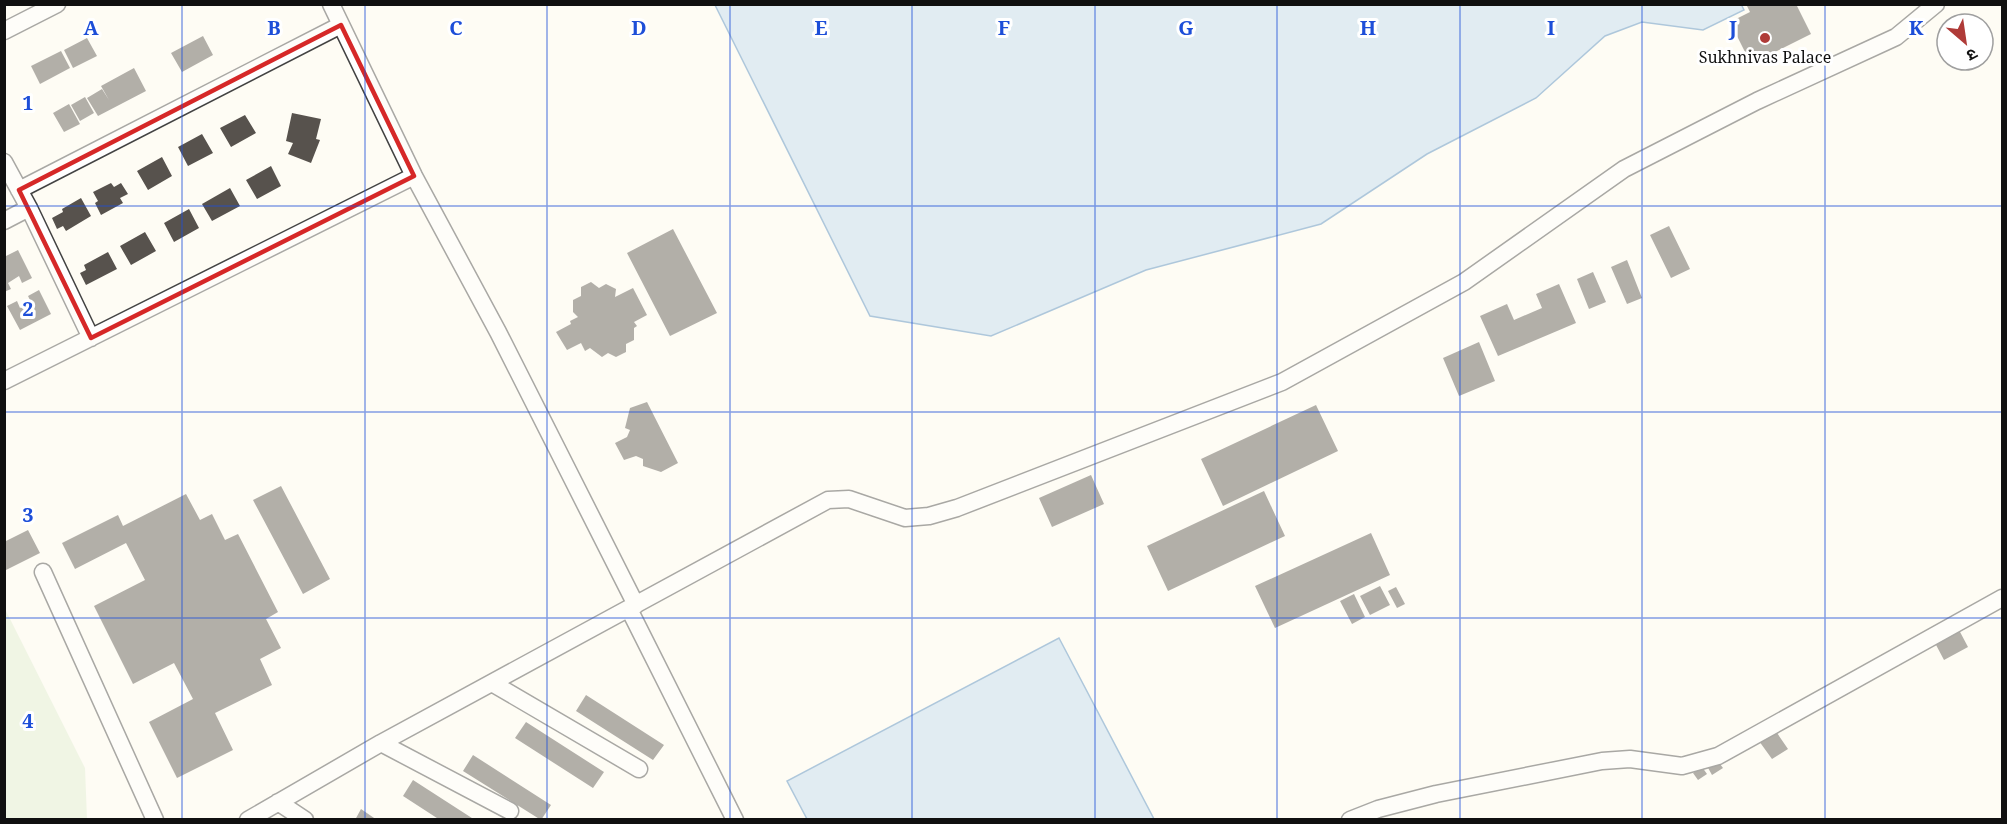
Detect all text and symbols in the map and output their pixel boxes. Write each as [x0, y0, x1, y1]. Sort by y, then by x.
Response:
north arrow [1935, 12, 1995, 72]
text: A [83, 14, 99, 41]
text: B [267, 14, 281, 41]
text: C [449, 14, 463, 41]
text: D [631, 14, 647, 41]
text: E [814, 14, 828, 41]
text: F [998, 14, 1010, 41]
text: G [1178, 14, 1194, 41]
text: H [1360, 14, 1376, 41]
text: I [1547, 14, 1555, 41]
text: J [1728, 14, 1737, 41]
text: K [1909, 14, 1924, 41]
marker: Sukhnivas Palace [1758, 31, 1772, 45]
text: उ [1962, 43, 1982, 67]
place label: Sukhnivas Palace [1699, 46, 1831, 68]
text: 1 [22, 89, 34, 116]
text: 2 [22, 295, 34, 322]
text: 3 [22, 501, 34, 528]
text: 4 [22, 707, 34, 734]

